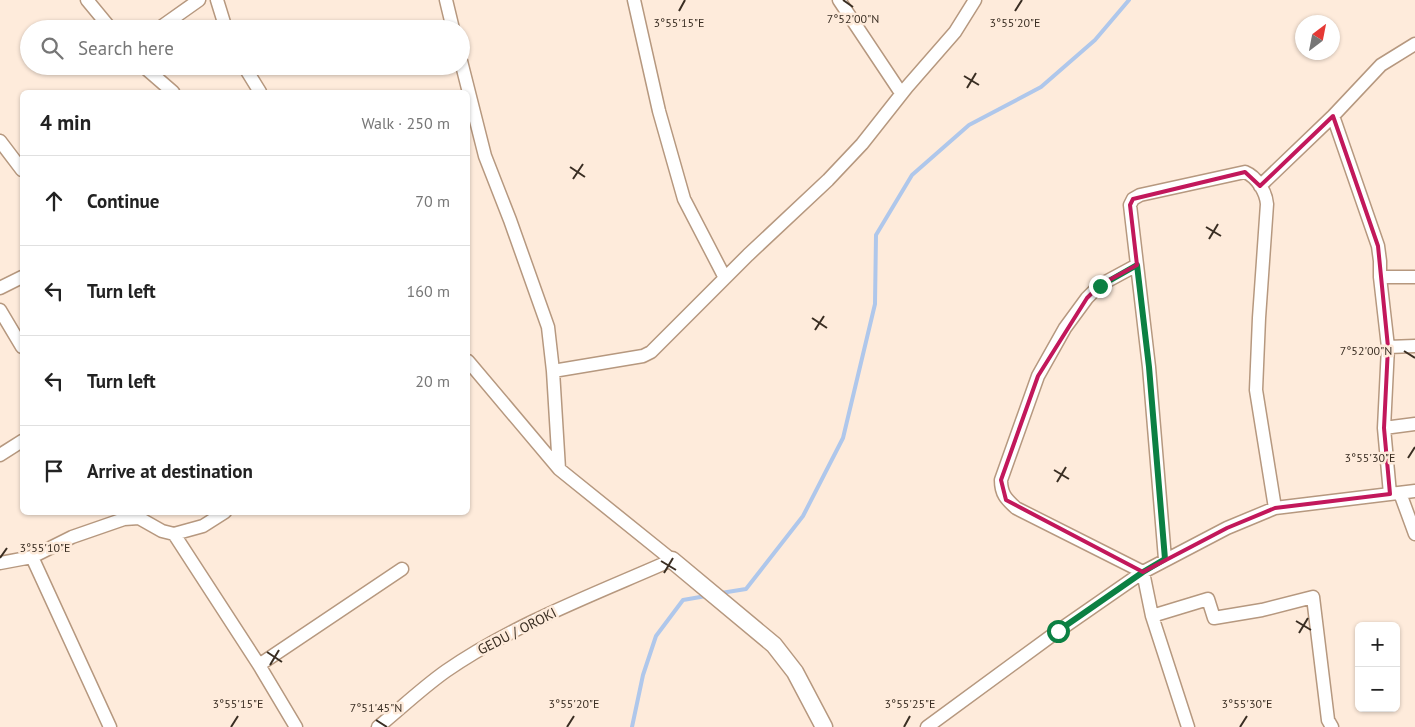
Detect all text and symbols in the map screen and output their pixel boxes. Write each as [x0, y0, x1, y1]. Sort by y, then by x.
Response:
text: 7°52'00"N [827, 11, 879, 26]
text: 3°55'15"E [654, 15, 704, 30]
text: 3°55'20"E [990, 15, 1040, 30]
north arrow [1295, 15, 1340, 60]
search box [20, 20, 470, 75]
icon: search [38, 34, 66, 62]
text: Search here [78, 36, 174, 60]
text: 4 min [40, 109, 91, 136]
text: Walk · 250 m [361, 113, 450, 133]
icon: ahead [40, 187, 68, 215]
text: Continue [87, 189, 159, 213]
text: 70 m [415, 191, 450, 211]
route end [1089, 275, 1112, 298]
icon: left [40, 277, 68, 305]
text: Turn left [87, 279, 156, 303]
text: 160 m [407, 281, 450, 301]
text: 7°52'00"N [1340, 343, 1392, 358]
icon: left [40, 367, 68, 395]
text: Turn left [87, 369, 156, 393]
text: 20 m [415, 371, 450, 391]
text: 3°55'30"E [1345, 450, 1395, 465]
icon: arrive [40, 457, 68, 485]
text: Arrive at destination [87, 459, 253, 483]
text: 3°55'10"E [20, 540, 70, 555]
street label: GEDU / OROKI [474, 603, 560, 659]
route start [1047, 620, 1070, 643]
map controls [1355, 622, 1400, 712]
button: + [1355, 622, 1400, 667]
button: − [1355, 667, 1400, 712]
text: 3°55'15"E [213, 696, 263, 711]
text: 3°55'20"E [549, 696, 599, 711]
text: 3°55'25"E [885, 696, 935, 711]
text: 3°55'30"E [1222, 696, 1272, 711]
text: 7°51'45"N [350, 700, 402, 715]

